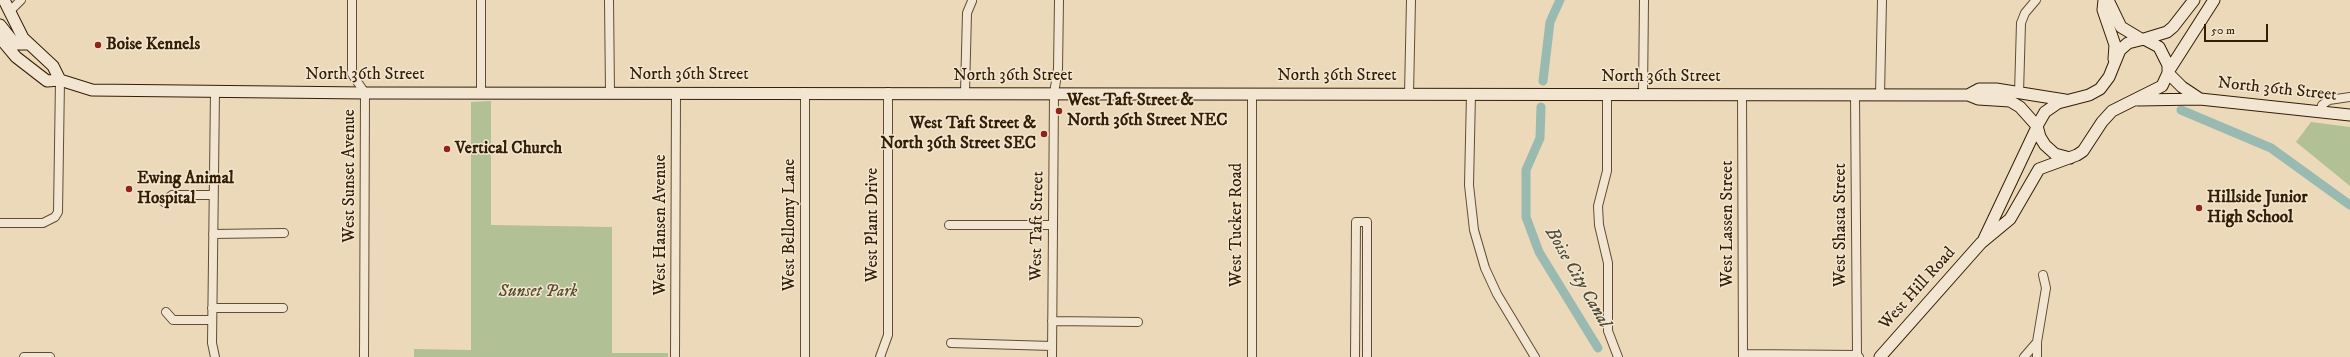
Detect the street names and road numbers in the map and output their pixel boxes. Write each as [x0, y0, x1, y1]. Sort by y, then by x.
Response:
street label: North 36th Street [305, 65, 425, 85]
street label: North 36th Street [629, 65, 749, 85]
street label: North 36th Street [953, 66, 1073, 86]
street label: North 36th Street [1277, 66, 1397, 86]
street label: North 36th Street [1601, 67, 1721, 87]
street label: North 36th Street [2216, 74, 2338, 106]
street label: West Sunset Avenue [340, 109, 360, 243]
street label: West Hansen Avenue [651, 154, 671, 296]
street label: West Bellomy Lane [780, 159, 800, 291]
street label: West Lassen Street [1718, 160, 1738, 288]
street label: West Tucker Road [1227, 163, 1247, 287]
street label: West Shasta Street [1831, 163, 1851, 287]
street label: West Plant Drive [863, 168, 883, 282]
street label: West Taft Street [1027, 171, 1049, 281]
street label: West Hill Road [1876, 243, 1960, 335]

